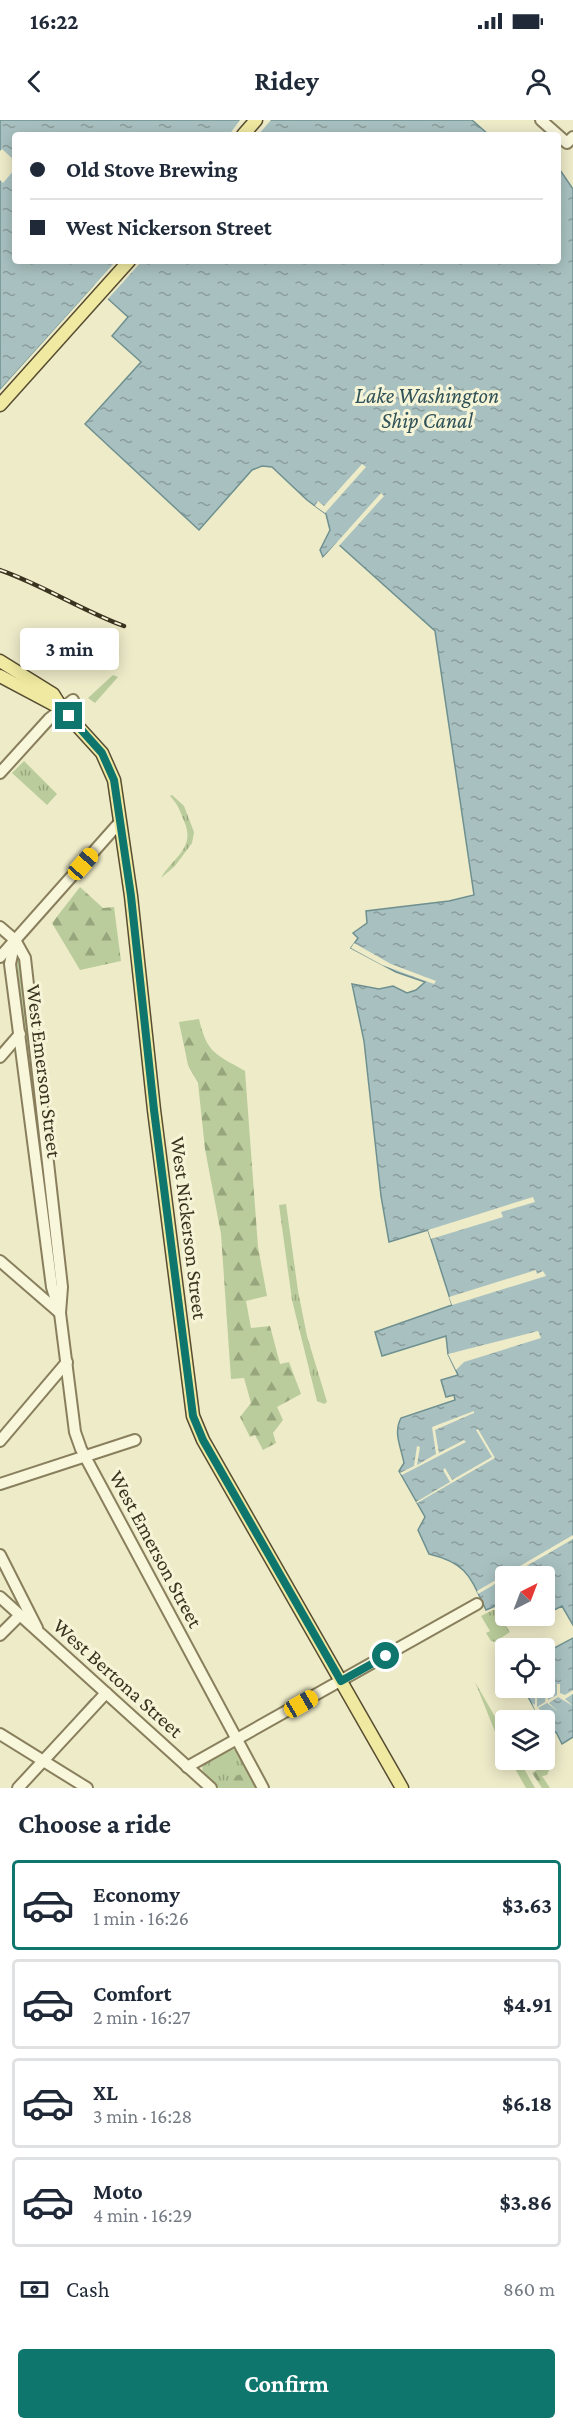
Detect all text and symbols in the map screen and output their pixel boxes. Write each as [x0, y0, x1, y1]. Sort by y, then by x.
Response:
text: 16:22 [30, 9, 78, 34]
icon: back [18, 65, 51, 98]
icon: person [522, 65, 555, 98]
text: Ridey [254, 66, 319, 96]
text: Old Stove Brewing [66, 157, 238, 182]
text: West Nickerson Street [66, 215, 272, 240]
water label: Lake Washington Ship Canal [355, 383, 499, 433]
callout: 3 min [20, 629, 118, 671]
text: 3 min [46, 638, 93, 660]
route end [55, 702, 82, 729]
car [64, 845, 102, 883]
street label: West Emerson Street [21, 983, 67, 1160]
street label: West Nickerson Street [166, 1135, 212, 1322]
street label: West Emerson Street [104, 1466, 208, 1633]
north arrow [495, 1566, 555, 1626]
map controls [495, 1566, 555, 1770]
street label: West Bertona Street [48, 1613, 189, 1743]
button: locate [495, 1638, 555, 1698]
route start [372, 1642, 399, 1669]
car [281, 1687, 321, 1721]
button: layers [495, 1710, 555, 1770]
text: Choose a ride [18, 1809, 171, 1839]
icon: car [21, 1878, 75, 1932]
text: Economy [93, 1882, 180, 1907]
text: $3.63 [502, 1893, 552, 1918]
text: 1 min · 16:26 [93, 1907, 189, 1929]
icon: car [21, 1977, 75, 2031]
text: Comfort [93, 1981, 171, 2006]
text: $4.91 [503, 1992, 552, 2017]
text: 2 min · 16:27 [93, 2006, 190, 2028]
icon: car [21, 2076, 75, 2130]
text: XL [93, 2080, 118, 2105]
text: $6.18 [502, 2091, 552, 2116]
text: 3 min · 16:28 [93, 2105, 192, 2127]
icon: car [21, 2175, 75, 2229]
text: Moto [93, 2179, 143, 2204]
text: $3.86 [499, 2190, 552, 2215]
text: 4 min · 16:29 [93, 2204, 192, 2226]
icon: cash [18, 2273, 51, 2306]
text: Cash [66, 2277, 110, 2302]
text: 860 m [503, 2278, 555, 2300]
button: Confirm [18, 2349, 555, 2418]

